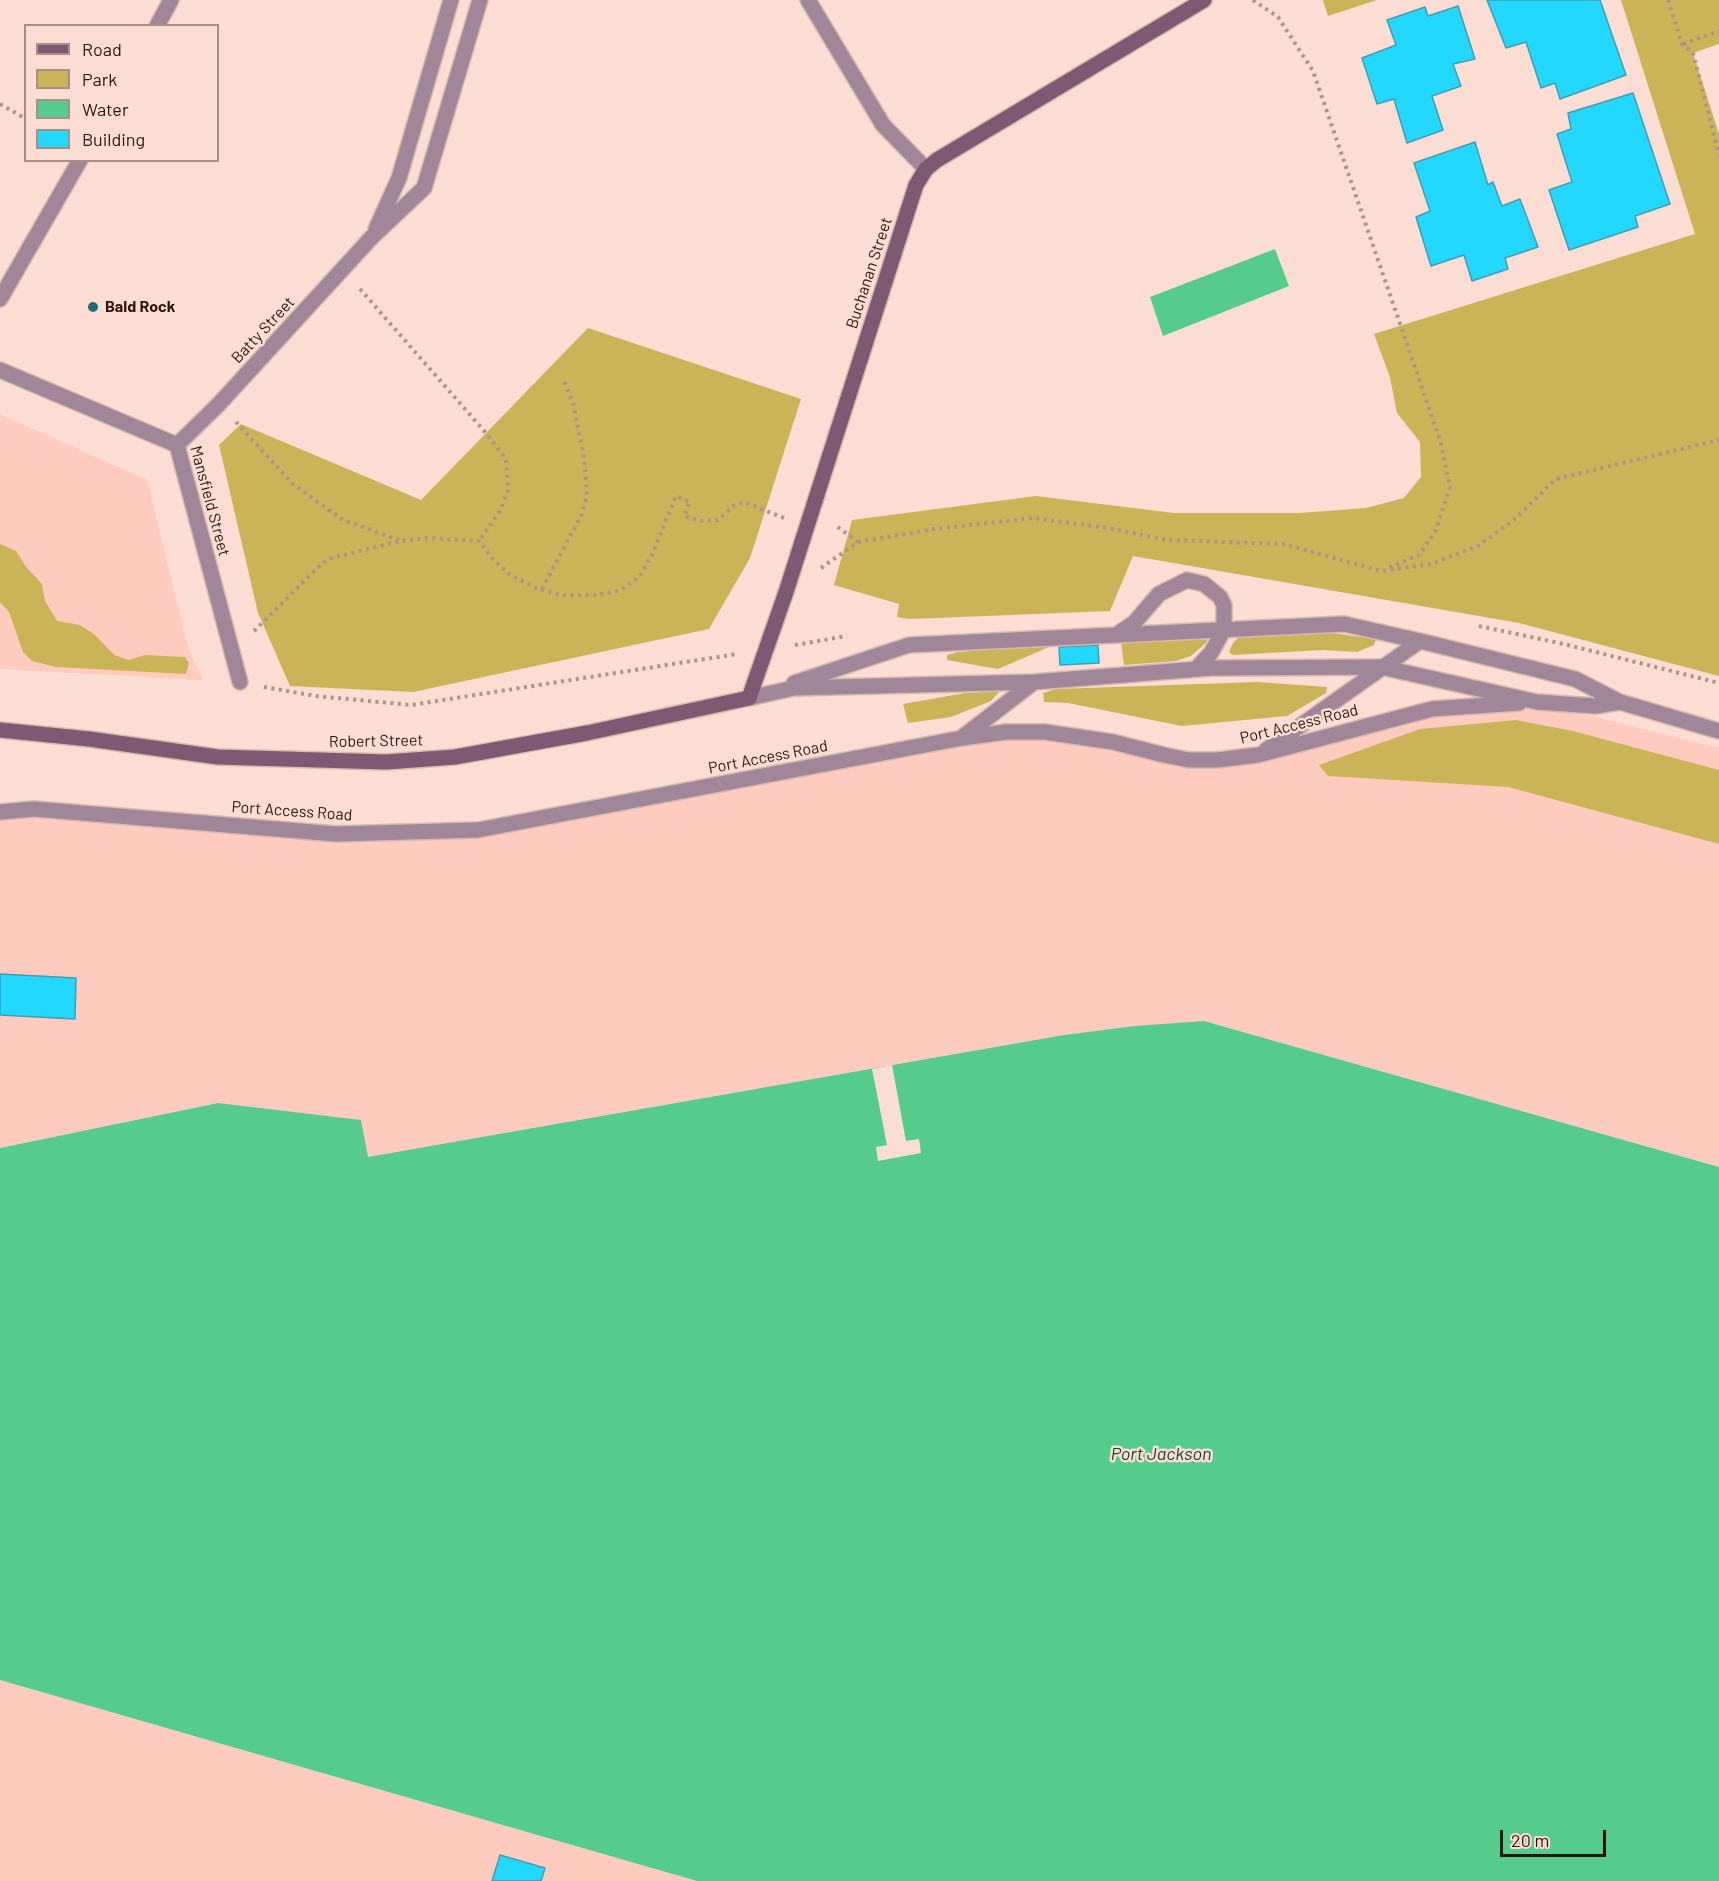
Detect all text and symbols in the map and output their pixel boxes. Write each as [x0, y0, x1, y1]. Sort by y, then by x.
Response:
legend [24, 24, 219, 162]
text: Road [82, 38, 122, 60]
text: Park [82, 68, 117, 90]
text: Water [82, 98, 129, 120]
text: Building [82, 128, 145, 150]
street label: Buchanan Street [842, 215, 896, 331]
street label: Batty Street [227, 293, 299, 367]
place label: Bald Rock [105, 297, 175, 317]
marker: Bald Rock [86, 300, 100, 314]
street label: Mansfield Street [186, 444, 234, 558]
street label: Port Access Road [1238, 700, 1360, 748]
street label: Robert Street [329, 731, 423, 751]
street label: Port Access Road [707, 736, 829, 778]
street label: Port Access Road [231, 797, 353, 825]
water label: Port Jackson [1111, 1443, 1211, 1465]
scale bar [1503, 1818, 1610, 1856]
text: 20 m [1511, 1829, 1549, 1851]

